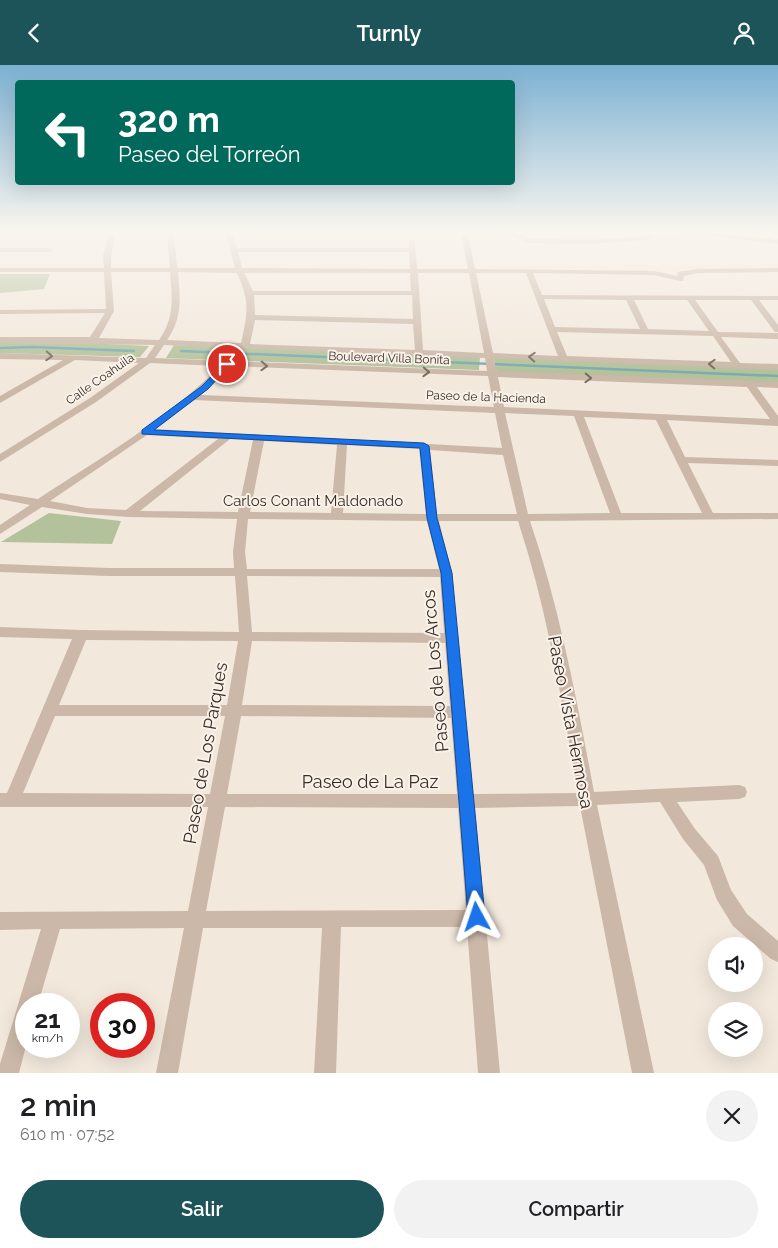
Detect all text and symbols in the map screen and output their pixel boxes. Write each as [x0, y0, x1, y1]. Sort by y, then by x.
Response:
icon: back [20, 19, 48, 47]
icon: person [730, 19, 758, 47]
text: Turnly [356, 20, 422, 46]
text: 320 m [118, 99, 220, 140]
icon: left [35, 100, 100, 165]
text: Paseo del Torreón [118, 141, 301, 167]
pin [206, 343, 248, 385]
street label: Boulevard Villa Bonita [328, 349, 450, 367]
street label: Calle Coahuila [63, 350, 137, 408]
icon: arrive [213, 350, 241, 378]
one-way arrow [45, 351, 53, 362]
one-way arrow [528, 352, 536, 362]
one-way arrow [708, 359, 716, 369]
one-way arrow [260, 360, 268, 371]
one-way arrow [422, 367, 430, 377]
one-way arrow [585, 373, 593, 383]
street label: Paseo de la Hacienda [426, 388, 546, 406]
street label: Carlos Conant Maldonado [223, 492, 403, 510]
street label: Paseo de Los Arcos [417, 589, 453, 753]
street label: Paseo Vista Hermosa [544, 634, 598, 810]
street label: Paseo de Los Parques [179, 660, 231, 845]
street label: Paseo de La Paz [302, 771, 438, 792]
position arrow [450, 890, 502, 942]
map controls [708, 937, 763, 1057]
button: sound [708, 937, 763, 992]
speed limit sign: 30 [90, 993, 155, 1058]
button: layers [708, 1002, 763, 1057]
text: 21 [34, 1004, 61, 1034]
text: km/h [32, 1031, 63, 1045]
text: 2 min [20, 1088, 97, 1123]
button: close [706, 1090, 758, 1142]
text: 610 m · 07:52 [20, 1125, 115, 1144]
button: Salir [20, 1180, 384, 1238]
button: Compartir [394, 1180, 758, 1238]

